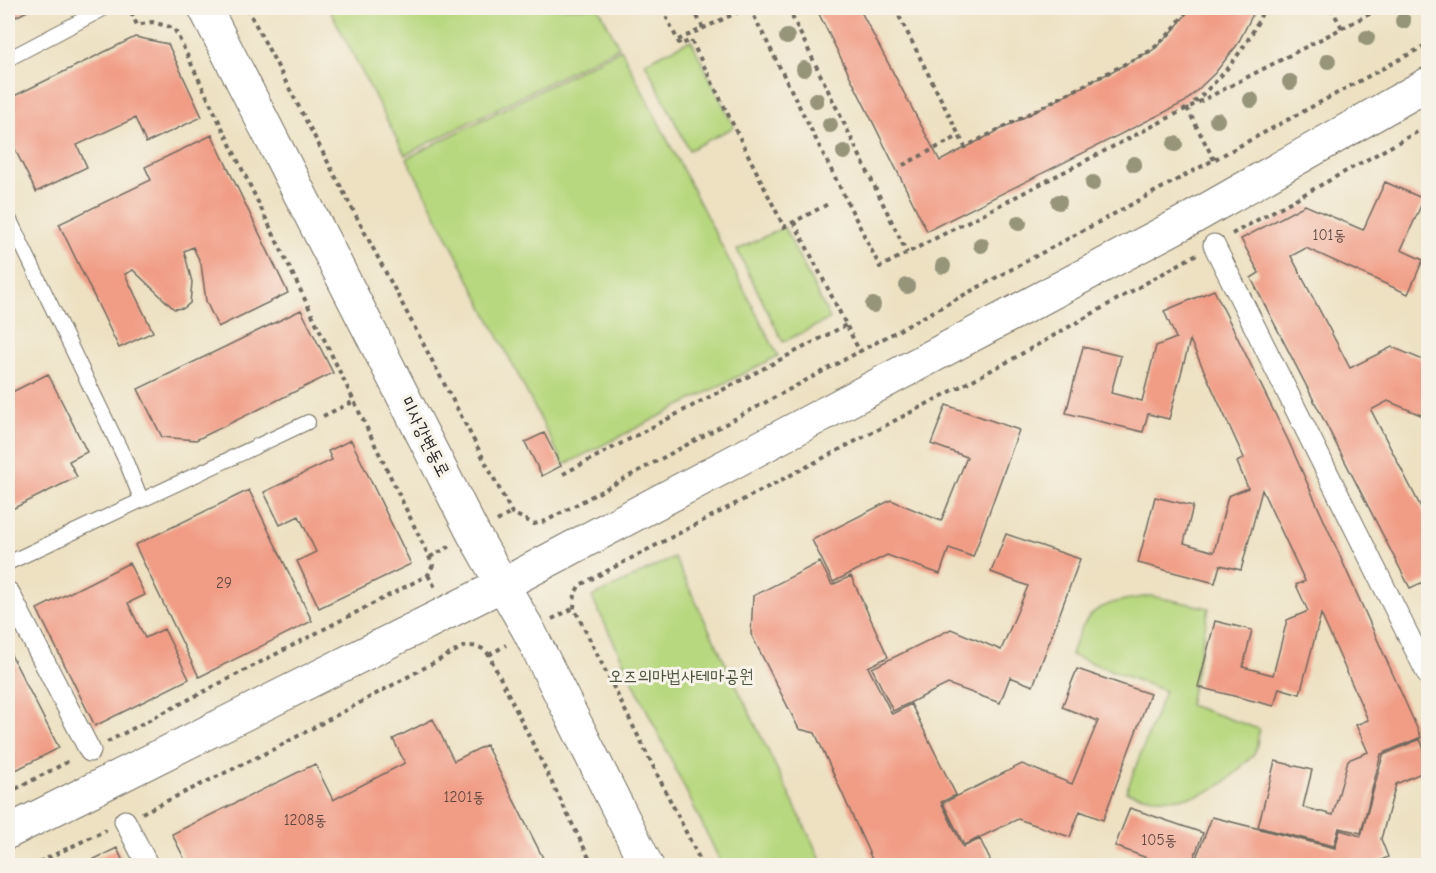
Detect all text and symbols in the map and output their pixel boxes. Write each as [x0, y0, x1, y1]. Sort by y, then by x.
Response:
house number: 101동 [1312, 226, 1346, 244]
street label: 미사강변동로 [396, 394, 454, 480]
house number: 29 [216, 574, 232, 592]
park label: 오즈의마법사테마공원 [609, 666, 753, 687]
house number: 1201동 [444, 788, 484, 806]
house number: 1208동 [284, 811, 326, 829]
house number: 105동 [1141, 831, 1177, 849]

